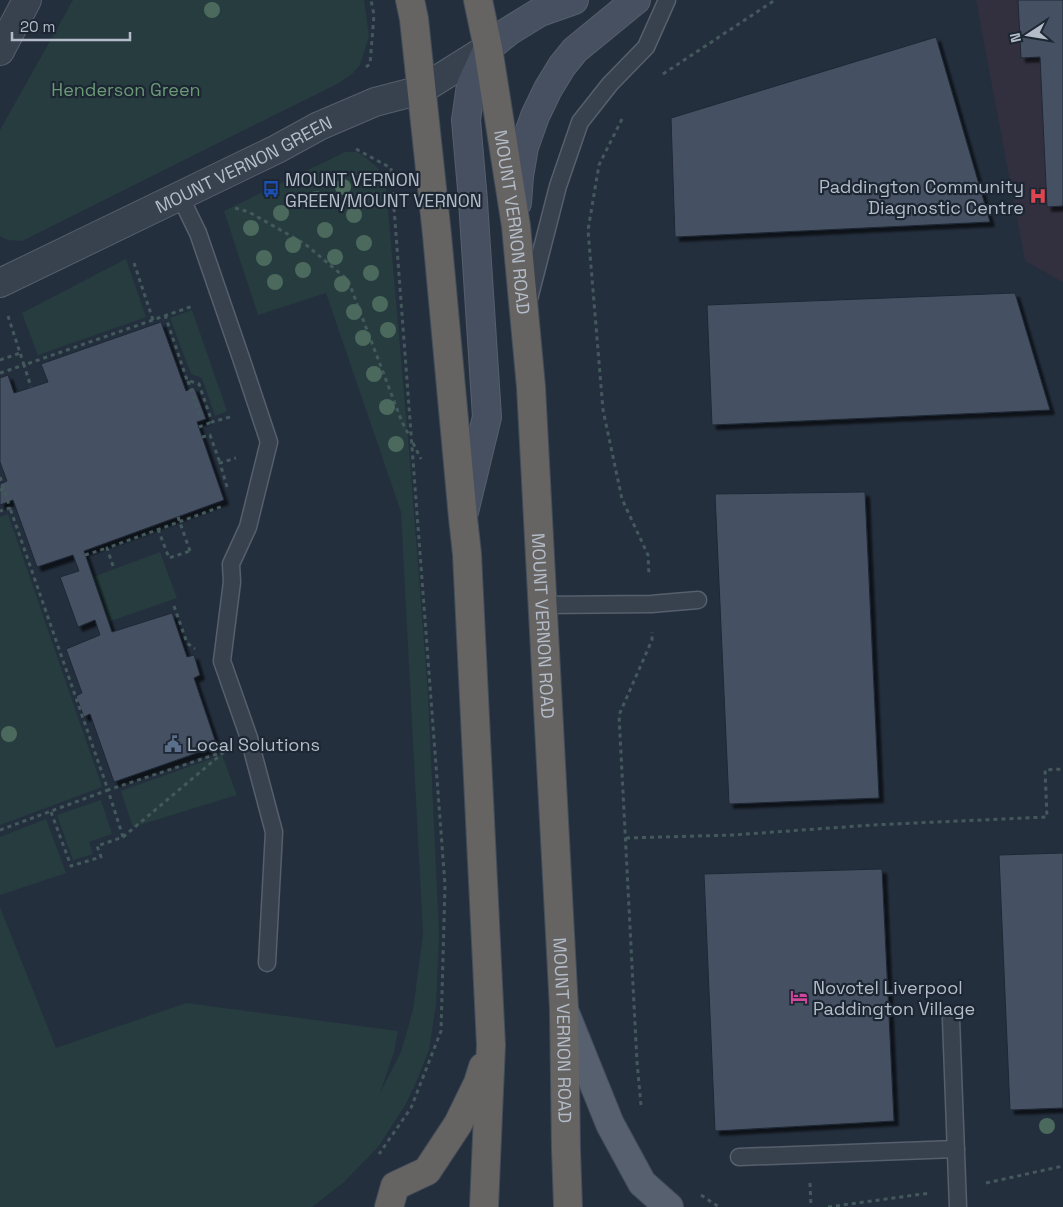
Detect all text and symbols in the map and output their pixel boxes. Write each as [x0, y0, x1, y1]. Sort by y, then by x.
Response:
scale bar [12, 10, 130, 42]
north arrow [1003, 10, 1053, 60]
text: 20 m [20, 17, 55, 36]
text: N [1006, 31, 1025, 44]
park label: Henderson Green [51, 78, 201, 101]
street label: MOUNT VERNON GREEN [151, 110, 335, 218]
street label: MOUNT VERNON ROAD [490, 128, 536, 315]
place label: MOUNT VERNON GREEN/MOUNT VERNON [285, 168, 482, 212]
place label: Paddington Community Diagnostic Centre [819, 175, 1024, 219]
bus stop icon: MOUNT VERNON GREEN/MOUNT VERNON [261, 179, 281, 199]
hospital icon: Paddington Community Diagnostic Centre [1028, 186, 1048, 206]
street label: MOUNT VERNON ROAD [527, 532, 560, 719]
place label: Local Solutions [187, 733, 320, 756]
public building icon: Local Solutions [163, 734, 183, 754]
street label: MOUNT VERNON ROAD [549, 937, 577, 1123]
place label: Novotel Liverpool Paddington Village [813, 976, 975, 1020]
hotel icon: Novotel Liverpool Paddington Village [789, 987, 809, 1007]

